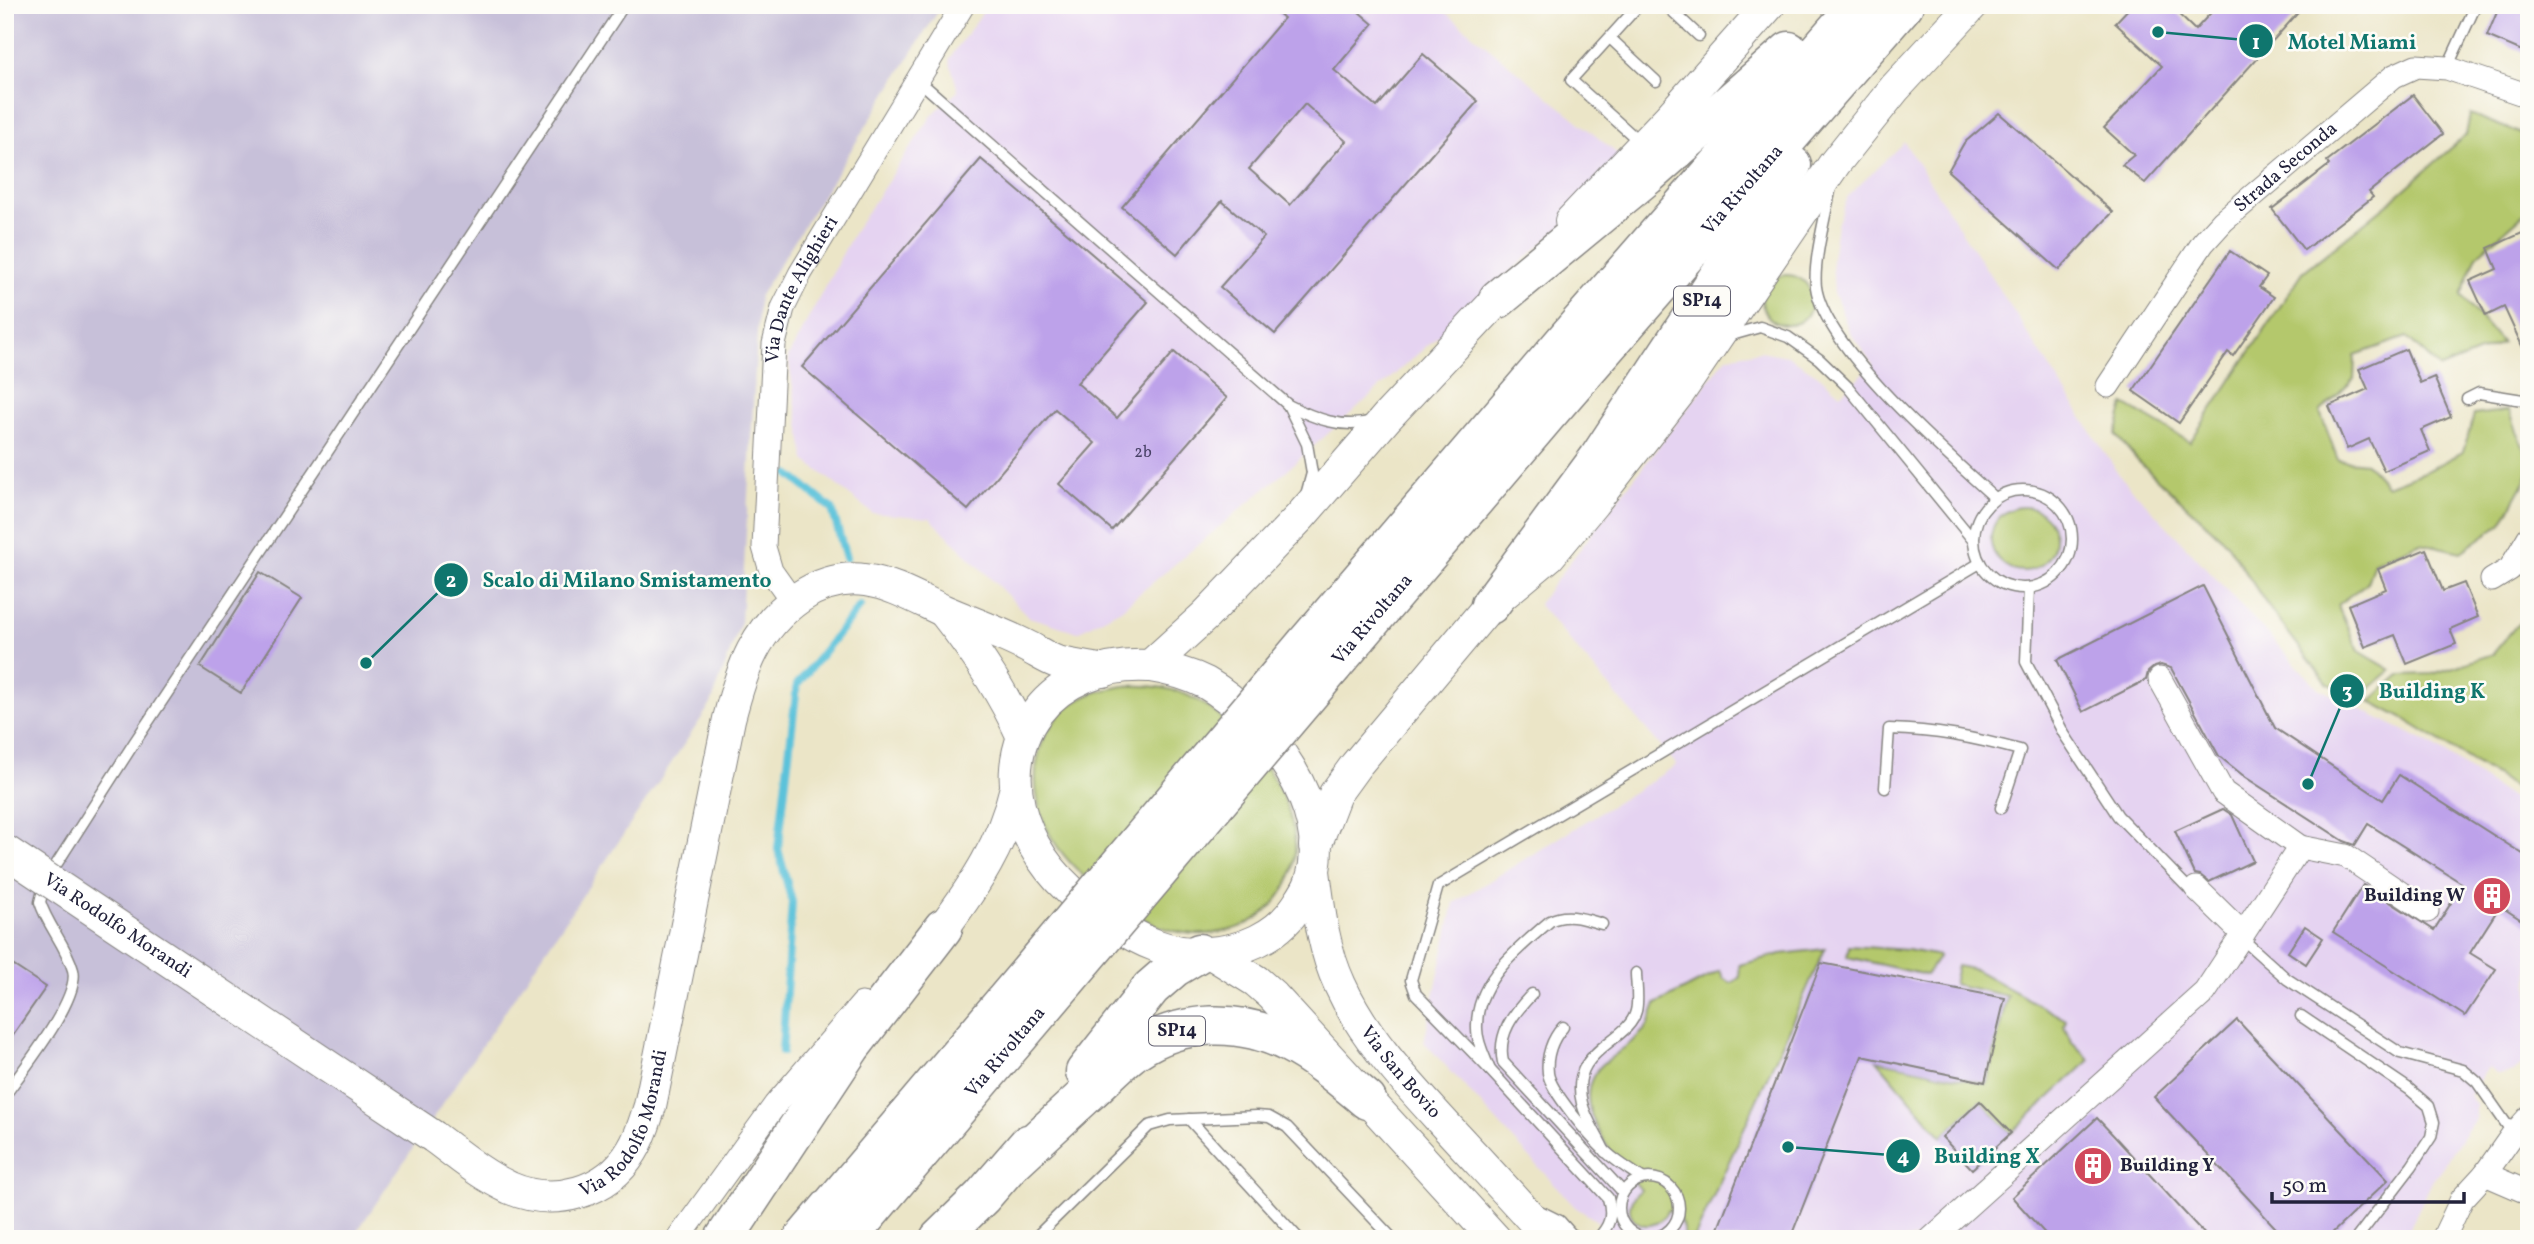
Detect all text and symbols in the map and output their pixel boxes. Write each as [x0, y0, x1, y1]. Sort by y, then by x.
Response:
callout: Motel Miami [2239, 20, 2430, 62]
text: 1 [2252, 29, 2260, 58]
text: Motel Miami [2288, 29, 2416, 58]
street label: Strada Seconda [2229, 116, 2343, 219]
street label: Via Rivoltana [1696, 139, 1789, 241]
street label: Via Dante Alighieri [760, 211, 845, 364]
road number: SP14 [1674, 286, 1730, 316]
house number: 2b [1134, 442, 1152, 464]
callout: Scalo di Milano Smistamento [434, 559, 786, 601]
text: 2 [446, 567, 456, 596]
text: Scalo di Milano Smistamento [482, 567, 772, 596]
street label: Via Rivoltana [1326, 568, 1419, 671]
callout: Building K [2329, 670, 2499, 712]
text: 3 [2342, 678, 2352, 707]
text: Building K [2379, 678, 2485, 707]
street label: Via Rodolfo Morandi [38, 867, 197, 985]
building icon: Building W [2471, 875, 2513, 917]
place label: Building W [2364, 883, 2465, 909]
street label: Via Rivoltana [959, 1001, 1052, 1103]
road number: SP14 [1149, 1016, 1205, 1046]
street label: Via San Bovio [1354, 1021, 1447, 1125]
street label: Via Rodolfo Morandi [576, 1047, 674, 1204]
callout: Building X [1885, 1135, 2054, 1177]
text: 4 [1897, 1143, 1910, 1172]
text: Building X [1934, 1143, 2040, 1172]
building icon: Building Y [2072, 1145, 2114, 1187]
place label: Building Y [2120, 1153, 2214, 1179]
scale bar [2272, 1160, 2464, 1204]
text: 50 m [2282, 1172, 2327, 1201]

